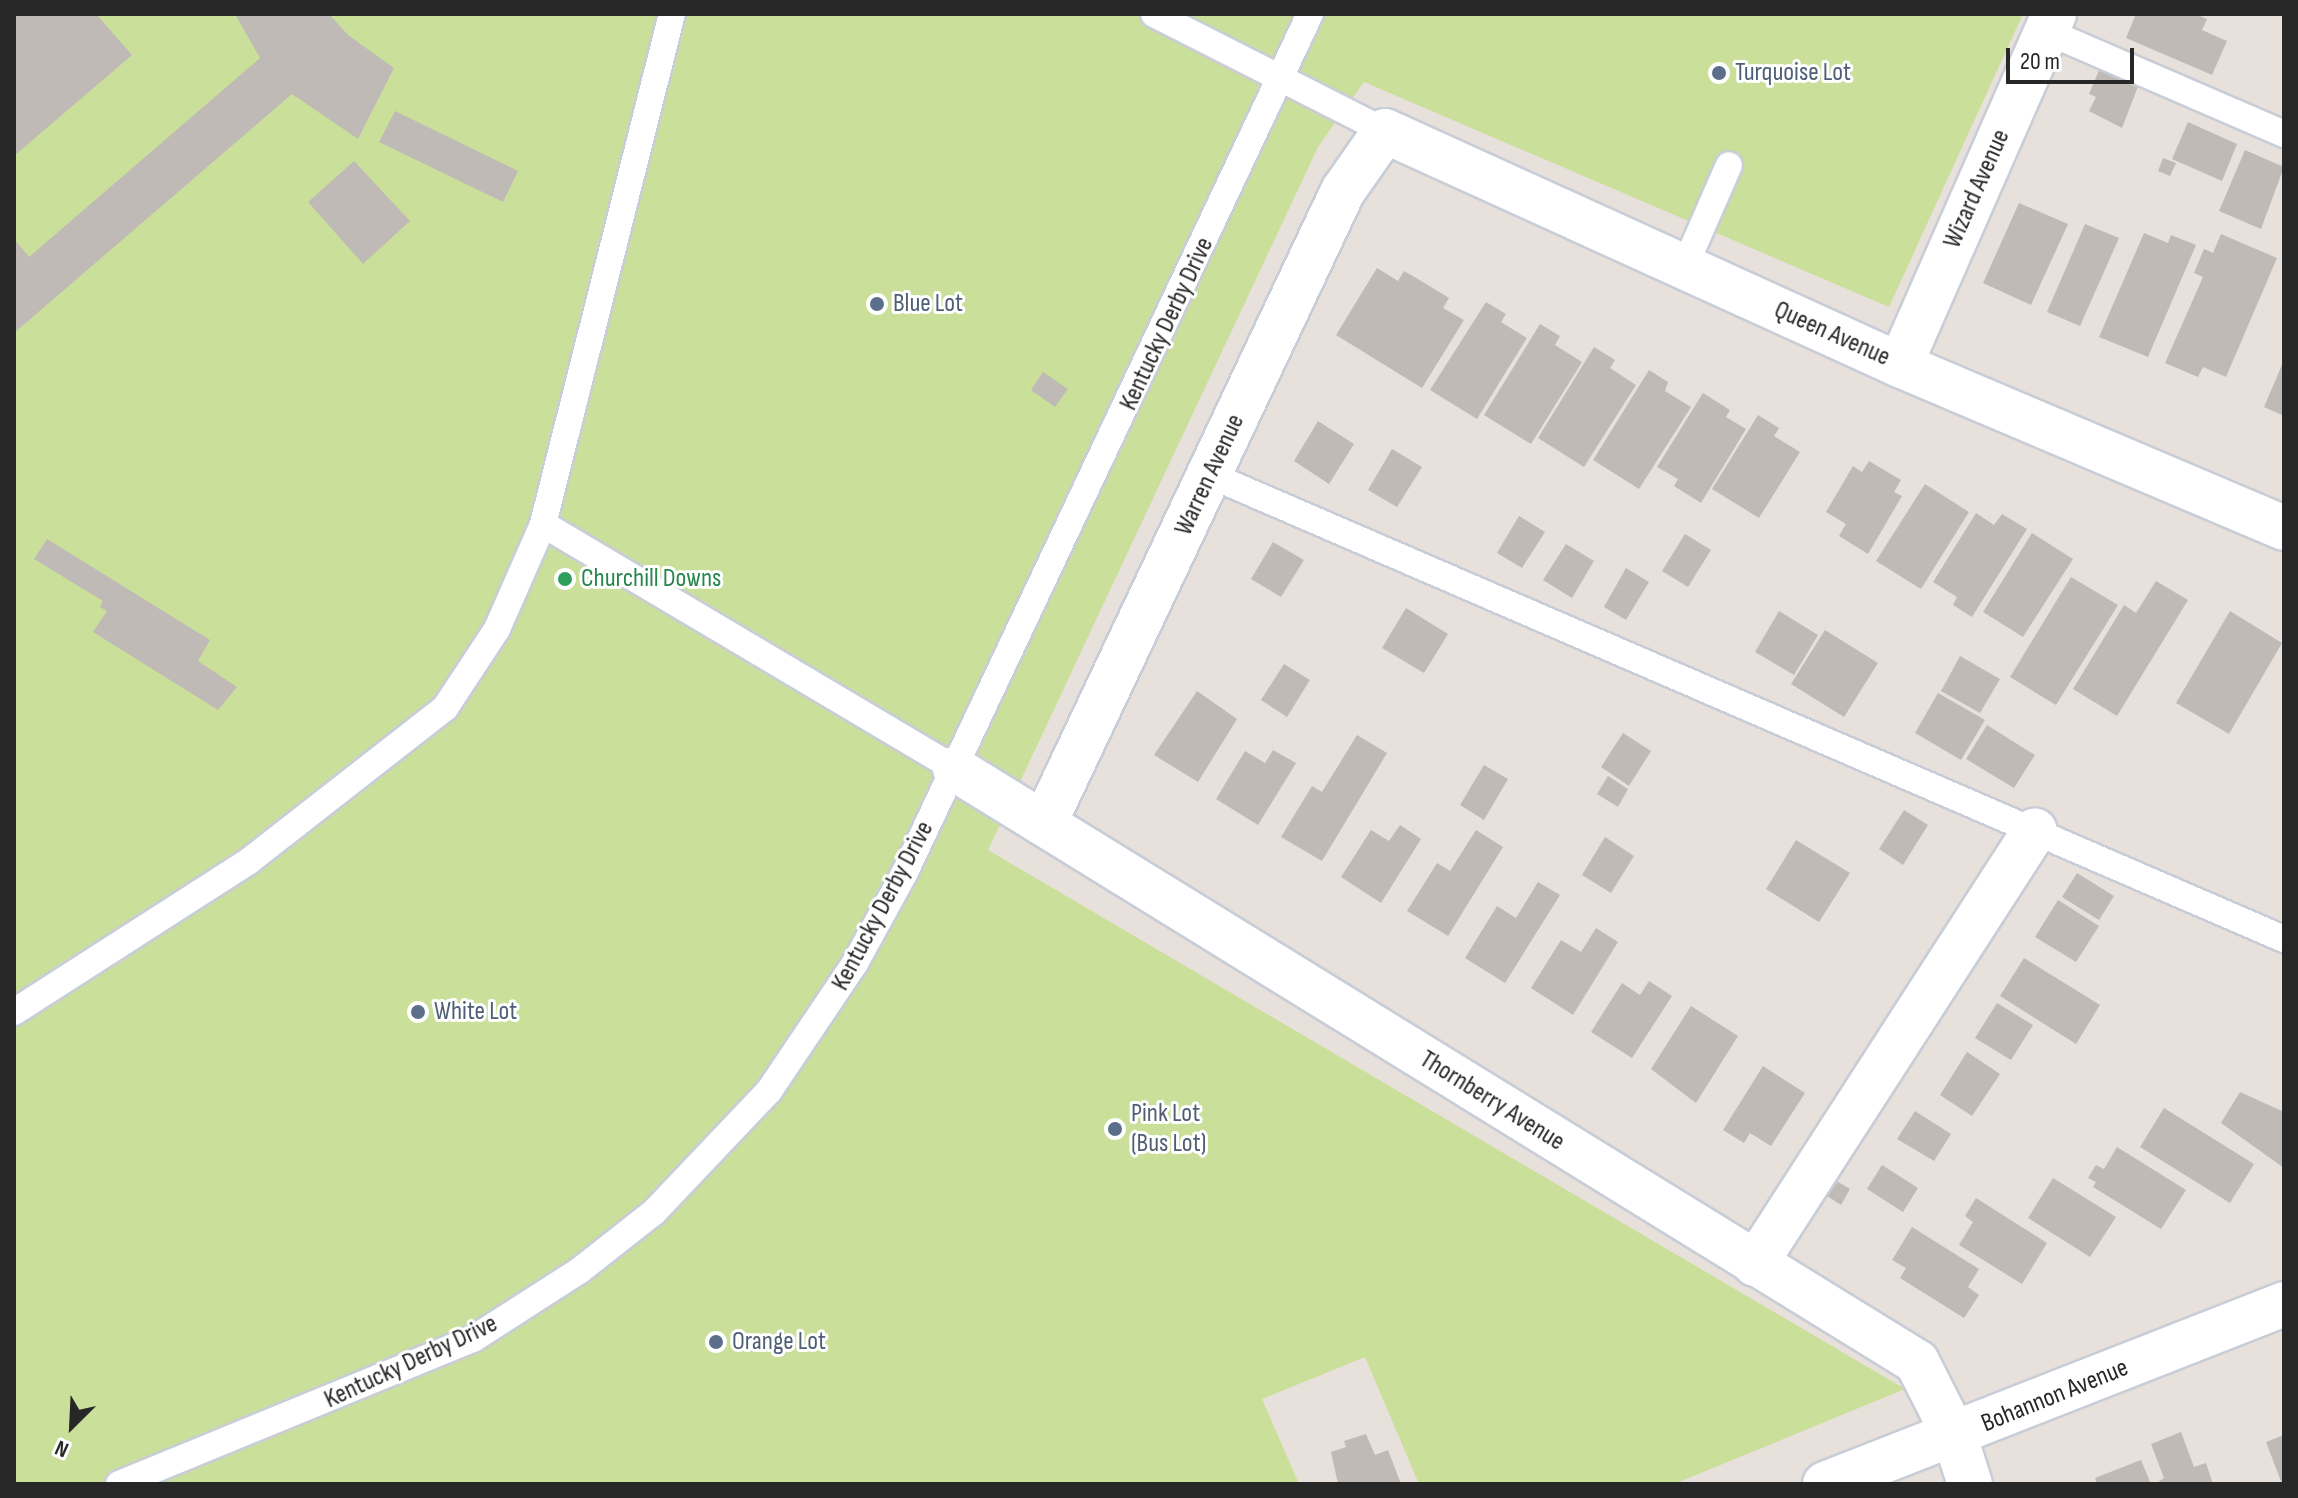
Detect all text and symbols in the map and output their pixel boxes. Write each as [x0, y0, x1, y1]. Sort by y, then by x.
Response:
scale bar [2010, 32, 2138, 82]
text: 20 m [2020, 47, 2060, 76]
place label: Turquoise Lot [1735, 57, 1851, 89]
marker: Turquoise Lot [1710, 64, 1728, 82]
street label: Wizard Avenue [1937, 125, 2017, 253]
street label: Kentucky Derby Drive [1113, 233, 1221, 415]
place label: Blue Lot [893, 288, 963, 320]
marker: Blue Lot [868, 295, 886, 313]
street label: Queen Avenue [1769, 295, 1895, 373]
street label: Warren Avenue [1168, 409, 1252, 541]
place label: Churchill Downs [581, 563, 721, 595]
marker: Churchill Downs [556, 570, 574, 588]
street label: Kentucky Derby Drive [825, 816, 941, 996]
place label: White Lot [434, 996, 517, 1028]
marker: White Lot [409, 1003, 427, 1021]
street label: Thornberry Avenue [1414, 1044, 1570, 1158]
place label: Pink Lot (Bus Lot) [1131, 1098, 1206, 1160]
marker: Pink Lot (Bus Lot) [1106, 1120, 1124, 1138]
street label: Kentucky Derby Drive [320, 1308, 502, 1416]
place label: Orange Lot [732, 1326, 826, 1358]
marker: Orange Lot [707, 1333, 725, 1351]
street label: Bohannon Avenue [1977, 1352, 2133, 1440]
north arrow [32, 1386, 112, 1466]
text: N [51, 1434, 73, 1463]

